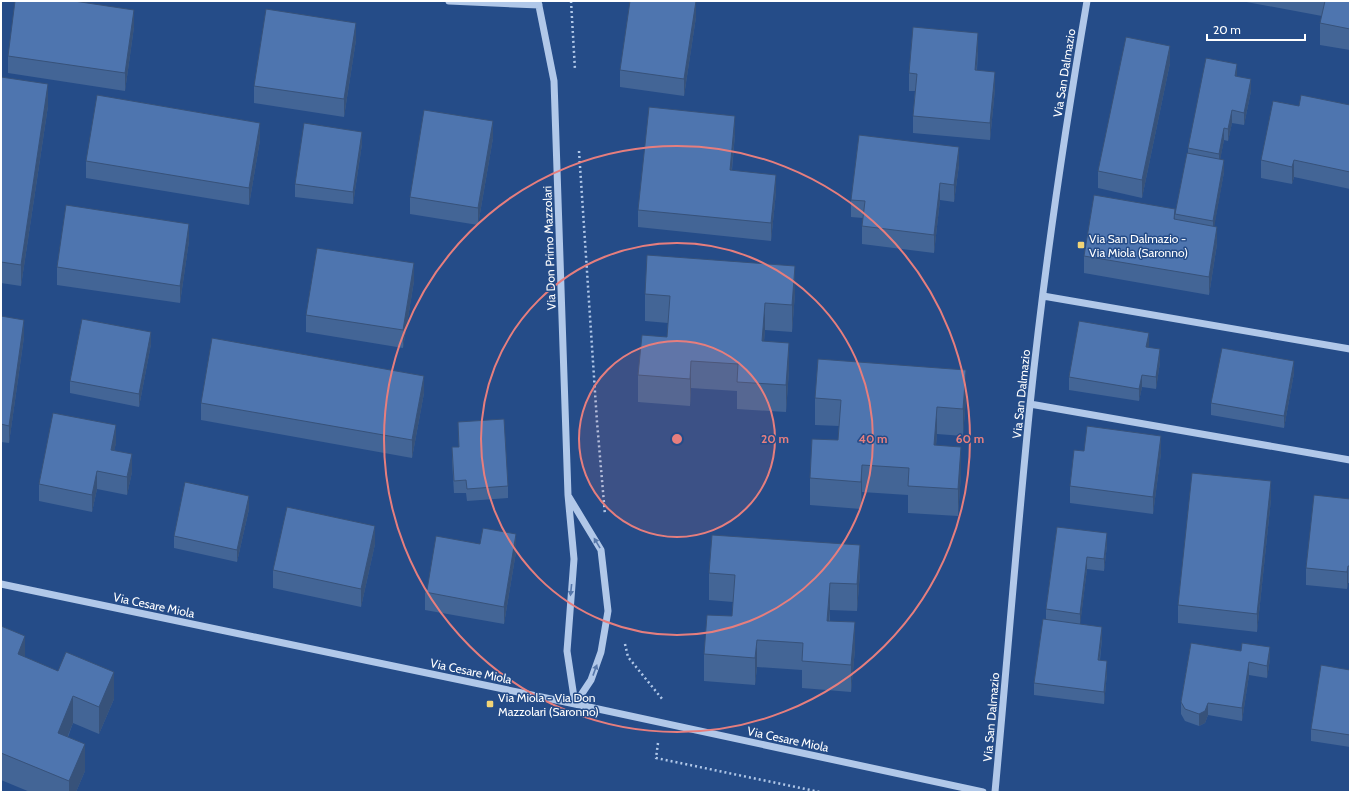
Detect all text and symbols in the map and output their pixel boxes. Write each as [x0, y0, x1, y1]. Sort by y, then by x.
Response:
scale bar [1207, 16, 1305, 42]
text: 20 m [1213, 22, 1241, 37]
street label: Via San Dalmazio [1050, 27, 1078, 118]
street label: Via Don Primo Mazzolari [539, 185, 559, 311]
place label: Via San Dalmazio - Via Miola (Saronno) [1089, 231, 1188, 260]
marker: Via San Dalmazio - Via Miola (Saronno) [1076, 240, 1086, 250]
street label: Via San Dalmazio [1009, 348, 1033, 439]
text: 20 m [761, 431, 789, 446]
text: 40 m [858, 431, 888, 446]
text: 60 m [956, 431, 984, 446]
centre of rings [670, 432, 684, 446]
one-way arrow [593, 537, 600, 549]
one-way arrow [568, 584, 574, 596]
street label: Via Cesare Miola [112, 589, 196, 621]
street label: Via Cesare Miola [429, 655, 513, 687]
one-way arrow [592, 664, 598, 676]
street label: Via San Dalmazio [980, 671, 1002, 762]
place label: Via Miola - Via Don Mazzolari (Saronno) [498, 690, 599, 719]
marker: Via Miola - Via Don Mazzolari (Saronno) [485, 699, 495, 709]
street label: Via Cesare Miola [746, 723, 830, 755]

